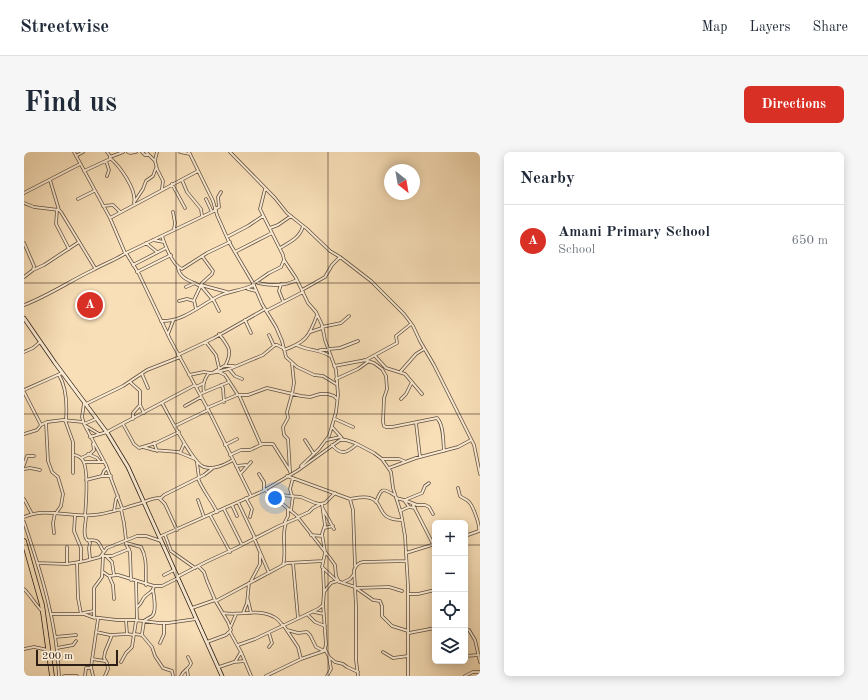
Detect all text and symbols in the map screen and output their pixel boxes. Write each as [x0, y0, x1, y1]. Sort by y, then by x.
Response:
text: Streetwise [20, 18, 109, 37]
text: Map [702, 20, 728, 34]
text: Layers [750, 20, 791, 34]
text: Share [813, 20, 848, 34]
button: Directions [744, 86, 844, 123]
text: Find us [24, 90, 117, 118]
north arrow [384, 164, 420, 200]
text: Nearby [520, 170, 575, 187]
text: Amani Primary School [558, 225, 710, 240]
text: A [528, 234, 538, 247]
text: 650 m [791, 234, 828, 247]
text: School [558, 243, 595, 256]
pin: A [77, 290, 103, 320]
your location [265, 488, 285, 508]
map controls [432, 520, 468, 664]
button: + [432, 520, 468, 556]
button: − [432, 556, 468, 592]
button: locate [432, 592, 468, 628]
button: layers [432, 628, 468, 664]
scale bar [36, 648, 118, 667]
text: 200 m [42, 651, 73, 662]

